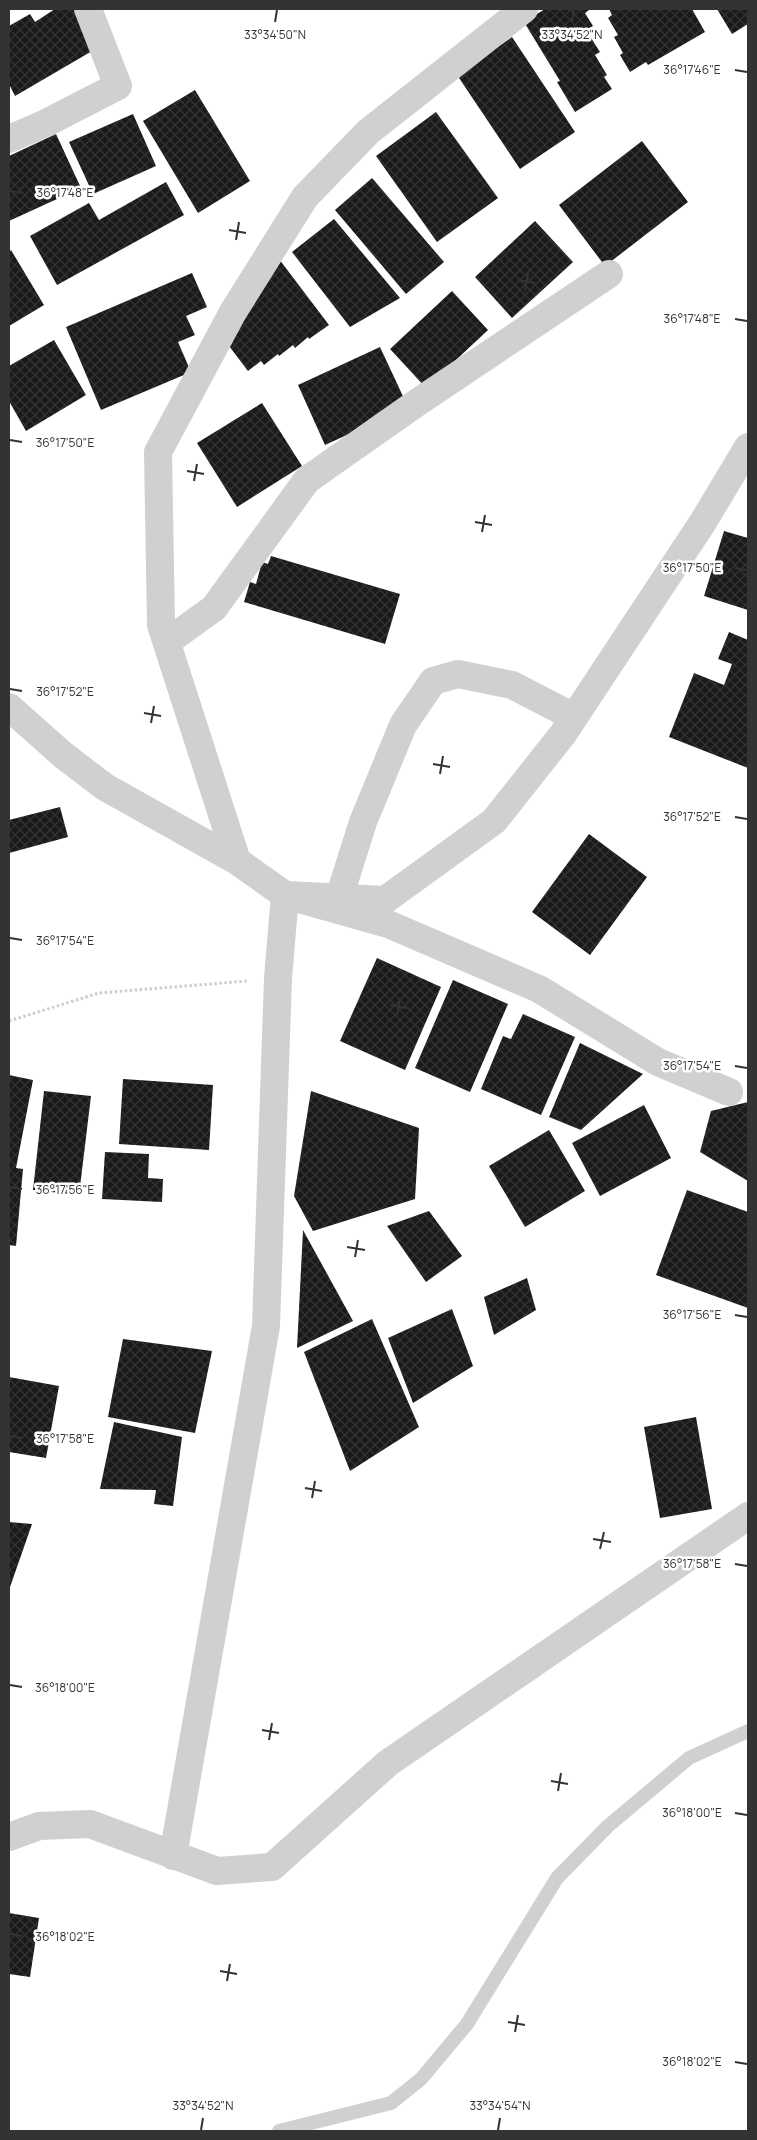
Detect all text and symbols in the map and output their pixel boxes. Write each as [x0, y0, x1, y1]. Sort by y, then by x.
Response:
text: 33°34'50"N [244, 26, 306, 43]
text: 33°34'52"N [542, 26, 602, 43]
text: 36°17'46"E [663, 61, 721, 78]
text: 36°17'48"E [37, 184, 94, 201]
text: 36°17'48"E [664, 310, 721, 327]
text: 36°17'50"E [36, 434, 94, 451]
text: 36°17'50"E [663, 559, 721, 576]
text: 36°17'52"E [36, 683, 94, 700]
text: 36°17'52"E [663, 808, 721, 825]
text: 36°17'54"E [36, 932, 94, 949]
text: 36°17'54"E [663, 1057, 721, 1074]
text: 36°17'56"E [36, 1181, 94, 1198]
text: 36°17'56"E [663, 1306, 721, 1323]
text: 36°17'58"E [36, 1430, 94, 1447]
text: 36°17'58"E [663, 1555, 721, 1572]
text: 36°18'00"E [35, 1679, 95, 1696]
text: 36°18'00"E [662, 1804, 722, 1821]
text: 36°18'02"E [35, 1928, 95, 1945]
text: 36°18'02"E [662, 2053, 722, 2070]
text: 33°34'52"N [173, 2097, 233, 2114]
text: 33°34'54"N [469, 2097, 531, 2114]

